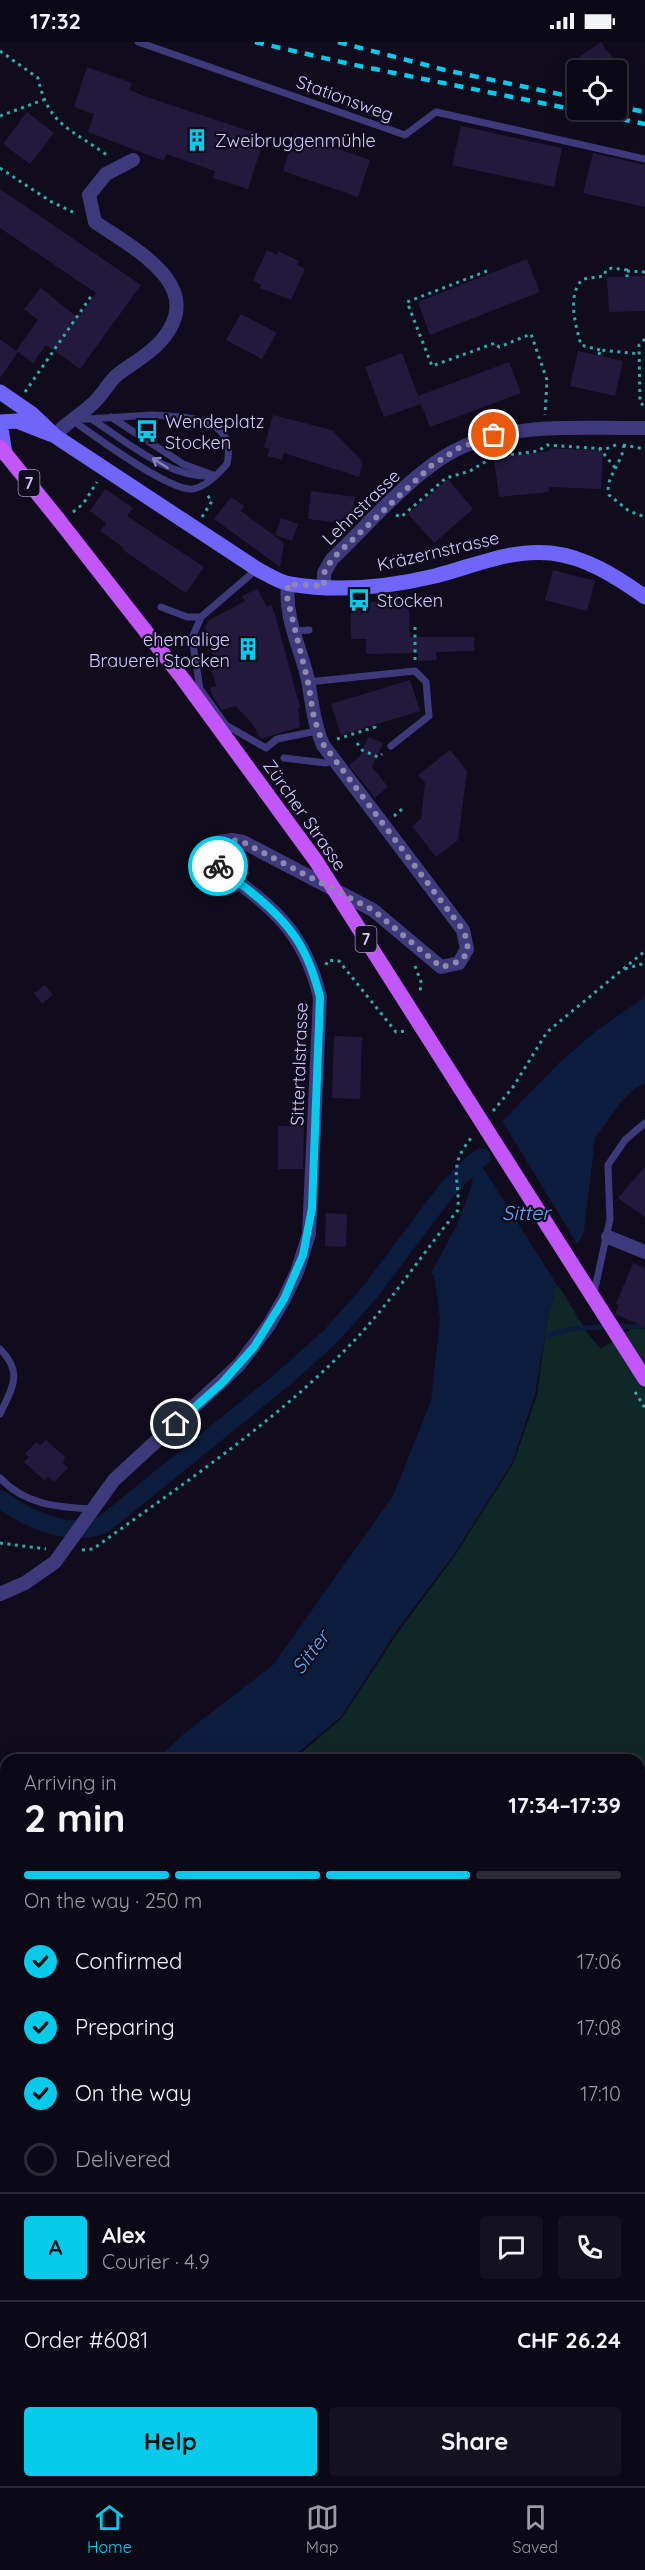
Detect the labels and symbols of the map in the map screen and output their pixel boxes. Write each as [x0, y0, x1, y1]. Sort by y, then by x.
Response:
street label: Stationsweg [293, 70, 397, 126]
building icon: Zweibruggenmühle [184, 127, 210, 153]
place label: Zweibruggenmühle [215, 129, 376, 152]
pin [468, 409, 519, 460]
place label: Wendeplatz Stocken [165, 410, 264, 454]
bus stop icon: Wendeplatz Stocken [134, 418, 160, 444]
one-way arrow [152, 456, 169, 468]
street label: Lehnstrasse [317, 464, 405, 550]
road number: 7 [18, 470, 40, 496]
street label: Kräzernstrasse [375, 526, 501, 576]
bus stop icon: Stocken [346, 587, 372, 613]
place label: Stocken [377, 589, 443, 612]
place label: ehemalige Brauerei Stocken [89, 628, 230, 672]
building icon: ehemalige Brauerei Stocken [235, 636, 261, 662]
street label: Zürcher Strasse [258, 755, 352, 875]
courier [188, 836, 248, 896]
road number: 7 [356, 926, 376, 952]
street label: Sittertalstrasse [285, 1002, 313, 1126]
water label: Sitter [502, 1200, 552, 1225]
pin [150, 1398, 201, 1449]
water label: Sitter [286, 1623, 336, 1679]

